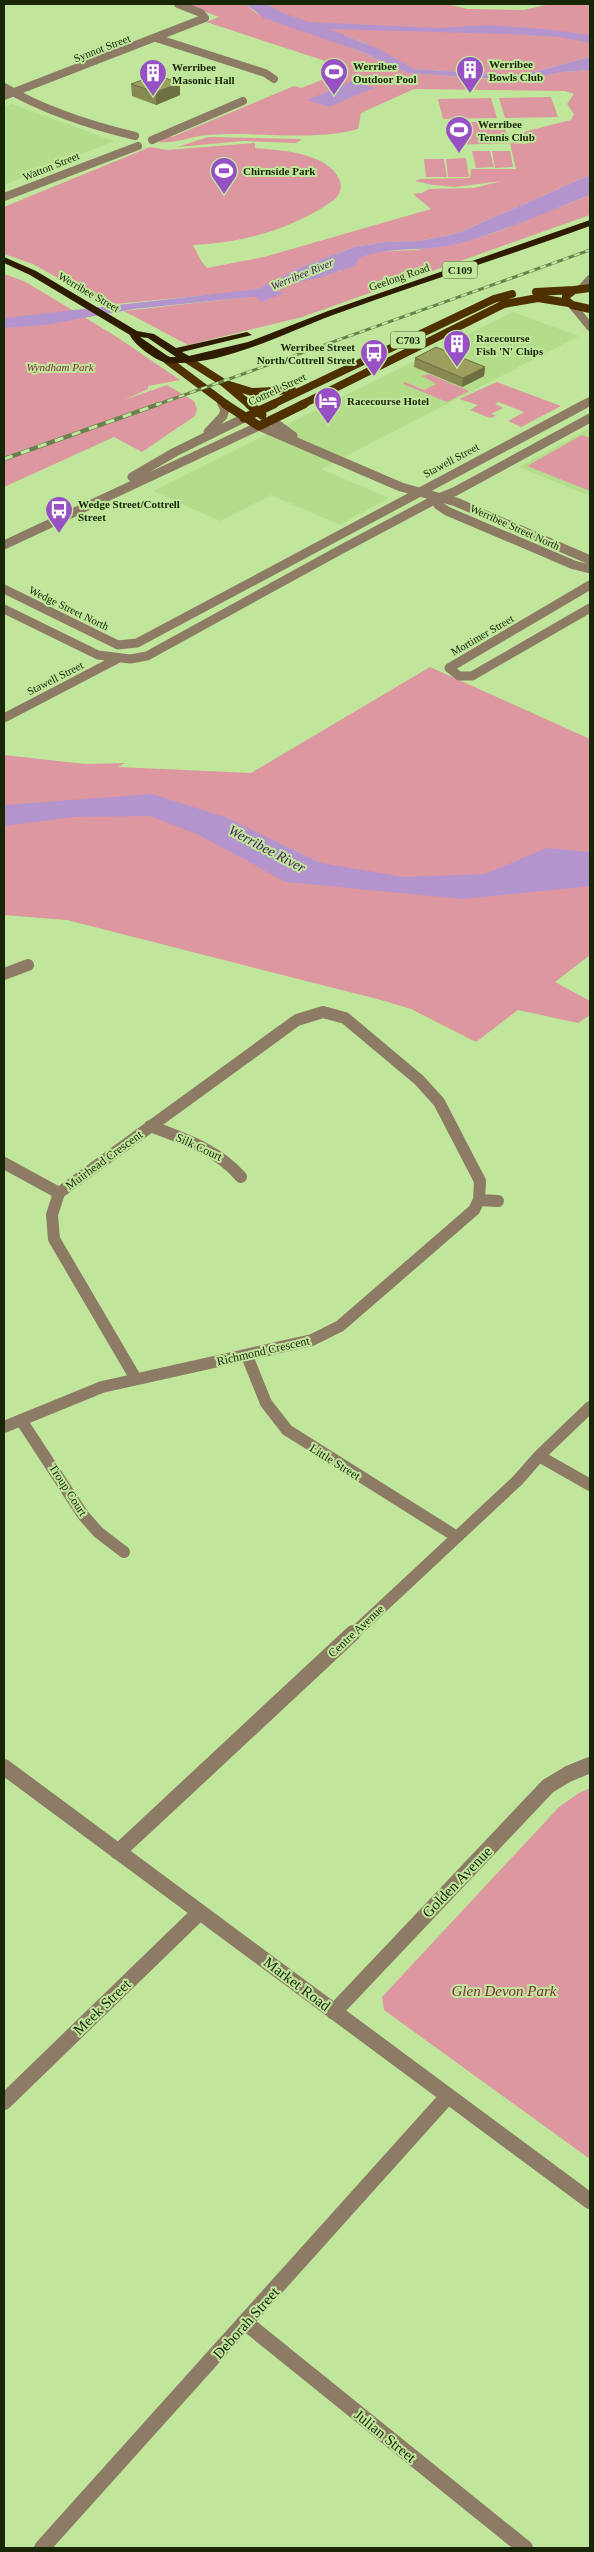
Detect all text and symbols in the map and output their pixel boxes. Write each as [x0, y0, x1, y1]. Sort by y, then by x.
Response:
street label: Synnot Street [72, 32, 132, 64]
building icon: Werribee Bowls Club [455, 55, 485, 94]
sports icon: Werribee Outdoor Pool [319, 57, 349, 96]
building icon: Werribee Masonic Hall [138, 58, 168, 97]
place label: Werribee Bowls Club [489, 58, 543, 83]
place label: Werribee Outdoor Pool [353, 60, 417, 85]
place label: Werribee Masonic Hall [172, 61, 235, 86]
sports icon: Werribee Tennis Club [444, 115, 474, 154]
place label: Werribee Tennis Club [478, 118, 535, 143]
street label: Watton Street [21, 149, 81, 183]
sports icon: Chirnside Park [209, 156, 239, 195]
place label: Chirnside Park [243, 165, 316, 177]
water label: Werribee River [269, 256, 336, 292]
street label: Geelong Road [367, 261, 431, 293]
road number: C109 [442, 262, 478, 278]
street label: Werribee Street [56, 270, 122, 314]
building icon: Racecourse Fish 'N' Chips [442, 329, 472, 368]
road number: C703 [390, 332, 426, 348]
place label: Racecourse Fish 'N' Chips [476, 332, 544, 357]
bus stop icon: Werribee Street North/Cottrell Street [359, 338, 389, 377]
place label: Werribee Street North/Cottrell Street [257, 341, 355, 366]
park label: Wyndham Park [26, 361, 95, 373]
street label: Cottrell Street [246, 370, 308, 408]
hotel icon: Racecourse Hotel [313, 386, 343, 425]
place label: Racecourse Hotel [347, 395, 429, 407]
street label: Stawell Street [421, 440, 481, 480]
bus stop icon: Wedge Street/Cottrell Street [44, 495, 74, 534]
place label: Wedge Street/Cottrell Street [78, 498, 180, 523]
street label: Werribee Street North [468, 502, 562, 552]
street label: Wedge Street North [27, 584, 111, 633]
street label: Mortimer Street [448, 612, 516, 658]
street label: Stawell Street [25, 659, 85, 697]
water label: Werribee River [226, 823, 308, 876]
street label: Muirhead Crescent [63, 1127, 146, 1193]
street label: Silk Court [174, 1130, 225, 1164]
street label: Richmond Crescent [215, 1333, 311, 1369]
street label: Little Street [307, 1441, 363, 1483]
street label: Troup Court [46, 1461, 90, 1519]
street label: Centre Avenue [325, 1602, 387, 1660]
street label: Golden Avenue [419, 1843, 495, 1921]
street label: Market Road [261, 1954, 334, 2014]
street label: Meek Street [70, 1975, 134, 2038]
park label: Glen Devon Park [452, 1983, 557, 1999]
street label: Deborah Street [210, 2283, 283, 2362]
street label: Julian Street [351, 2406, 420, 2466]

